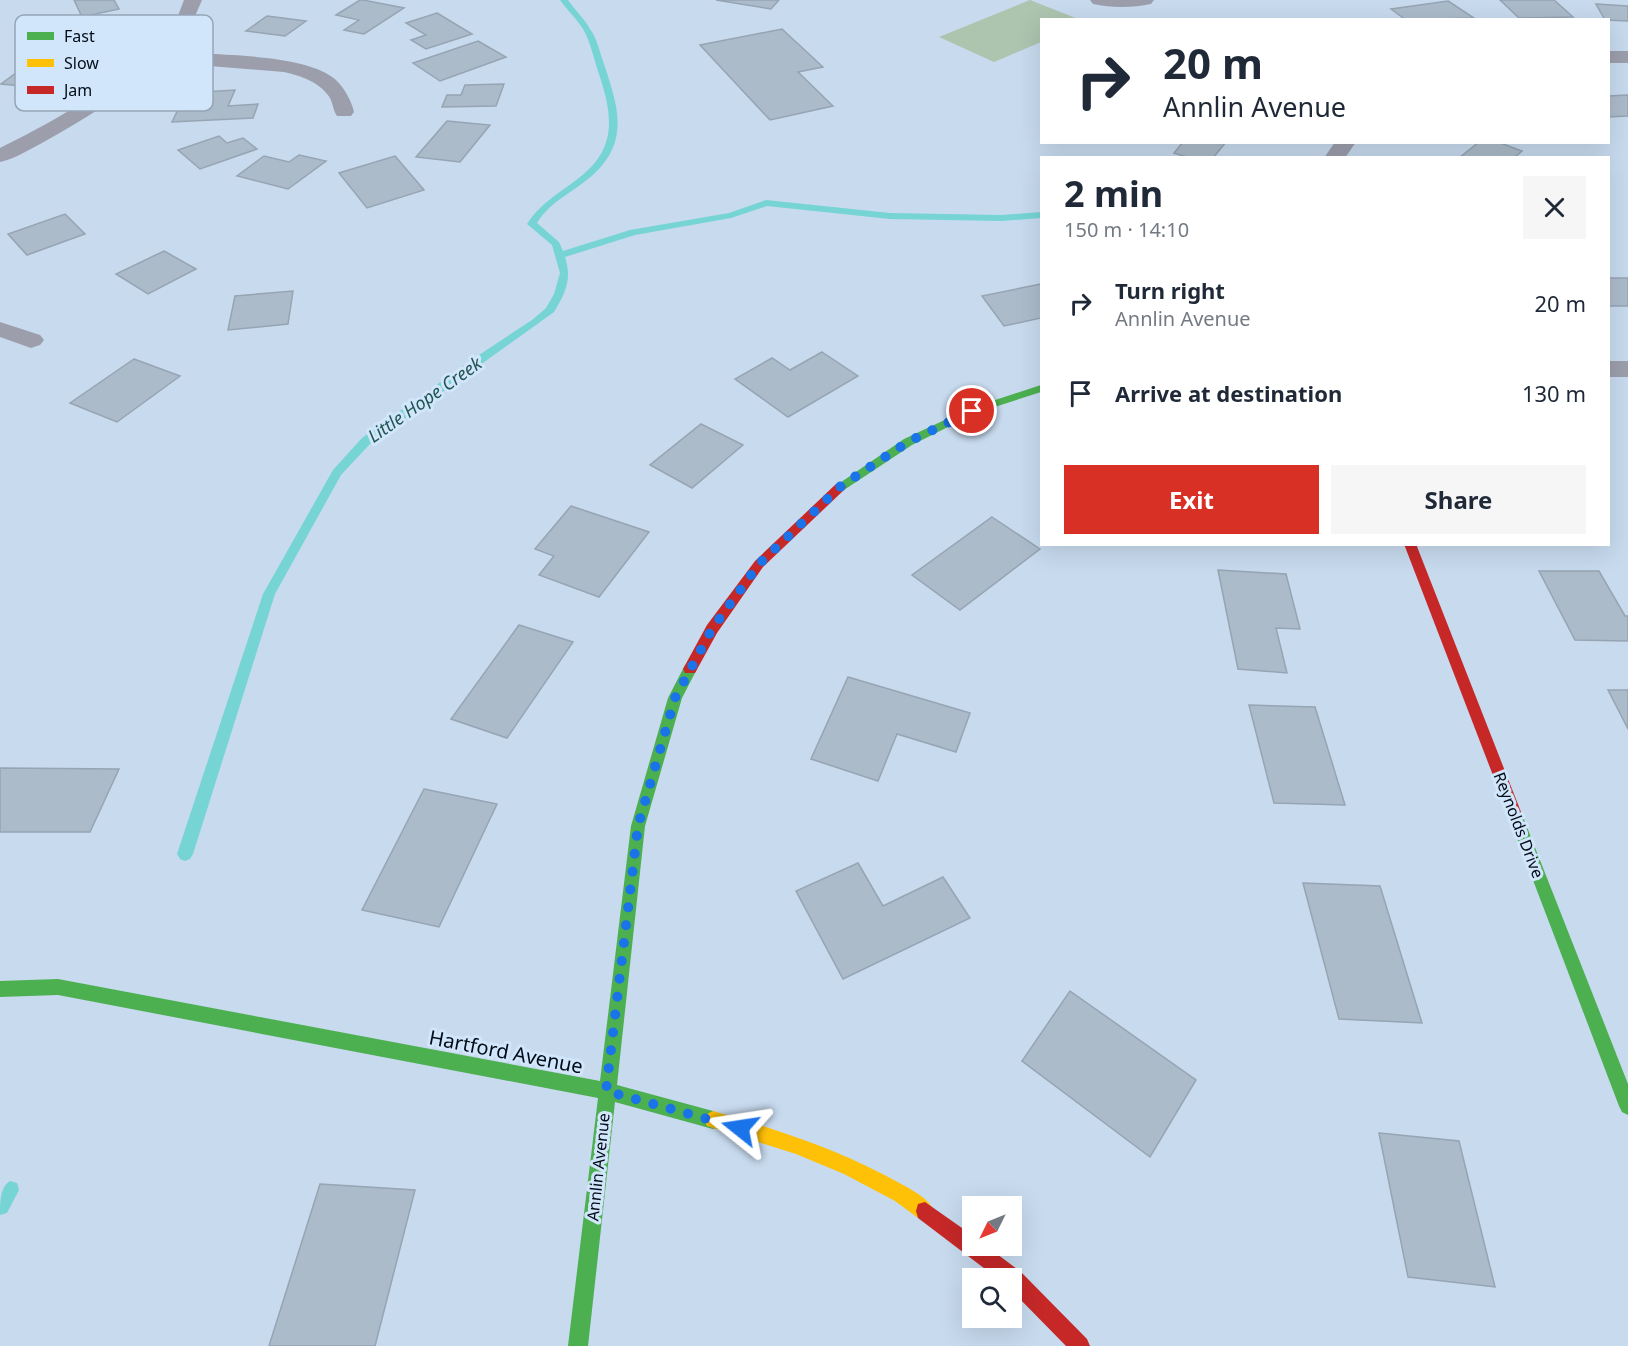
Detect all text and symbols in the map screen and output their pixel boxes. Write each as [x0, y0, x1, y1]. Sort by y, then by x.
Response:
legend [15, 15, 213, 111]
text: Fast [64, 25, 95, 47]
text: 20 m [1163, 34, 1263, 91]
icon: right [1064, 42, 1142, 120]
text: Slow [64, 52, 99, 74]
text: Jam [62, 79, 92, 101]
text: Annlin Avenue [1163, 88, 1346, 125]
text: 2 min [1064, 169, 1163, 218]
button: close [1523, 176, 1586, 239]
text: 150 m · 14:10 [1064, 216, 1189, 243]
text: Turn right [1115, 275, 1225, 305]
icon: right [1064, 287, 1097, 320]
text: 20 m [1535, 288, 1586, 318]
text: Annlin Avenue [1115, 305, 1251, 332]
water label: Little Hope Creek [363, 350, 487, 448]
icon: arrive [1064, 377, 1097, 410]
text: Arrive at destination [1115, 378, 1342, 408]
text: 130 m [1522, 378, 1586, 408]
pin [946, 385, 997, 436]
icon: arrive [955, 394, 988, 427]
button: Exit [1064, 465, 1319, 534]
button: Share [1331, 465, 1586, 534]
street label: Reynolds Drive [1489, 769, 1549, 881]
street label: Hartford Avenue [427, 1023, 585, 1080]
position arrow [708, 1096, 772, 1160]
street label: Annlin Avenue [581, 1112, 615, 1222]
north arrow [962, 1196, 1022, 1256]
map controls [962, 1196, 1022, 1328]
button: search [962, 1268, 1022, 1328]

